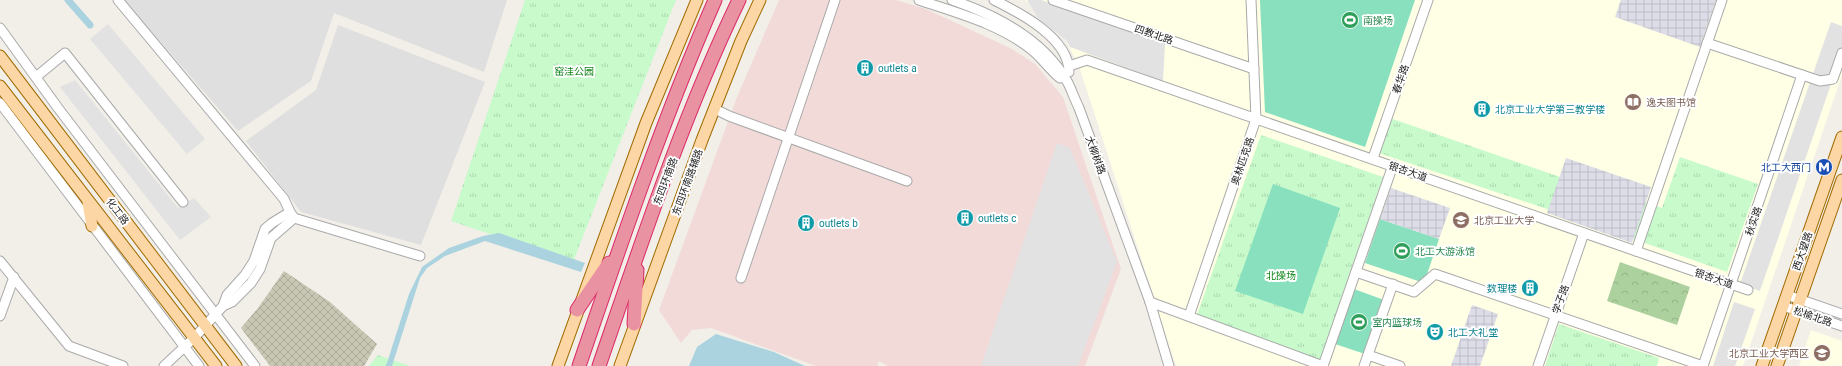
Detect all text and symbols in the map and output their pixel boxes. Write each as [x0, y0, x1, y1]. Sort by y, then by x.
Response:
sports icon: 南操场 [1340, 10, 1360, 30]
place label: 南操场 [1363, 15, 1393, 26]
street label: 四教北路 [1133, 23, 1175, 46]
building icon: outlets a [855, 58, 875, 78]
place label: outlets a [878, 63, 917, 74]
street label: 春华路 [1390, 63, 1411, 95]
park label: 窑洼公园 [554, 66, 594, 77]
library icon: 逸夫图书馆 [1623, 92, 1643, 112]
place label: 逸夫图书馆 [1646, 97, 1696, 108]
building icon: 北京工业大学第三教学楼 [1472, 99, 1492, 119]
place label: 北京工业大学第三教学楼 [1495, 104, 1605, 115]
street label: 大柳树路 [1084, 134, 1108, 176]
street label: 奥林匹克路 [1229, 136, 1256, 187]
street label: 东四环南路辅路 [670, 147, 705, 217]
street label: 东四环南路 [651, 156, 680, 206]
metro station icon: 北工大西门 [1814, 157, 1834, 177]
street label: 银杏大道 [1387, 160, 1429, 183]
place label: 北工大西门 [1761, 162, 1811, 173]
street label: 化工路 [104, 196, 131, 227]
street label: 秋实路 [1743, 205, 1764, 237]
building icon: outlets c [955, 208, 975, 228]
school or university icon: 北京工业大学 [1451, 210, 1471, 230]
building icon: outlets b [796, 213, 816, 233]
place label: outlets c [978, 213, 1016, 224]
place label: 北京工业大学 [1474, 215, 1534, 226]
place label: outlets b [819, 218, 858, 229]
street label: 西大望路 [1791, 230, 1814, 272]
sports icon: 北工大游泳馆 [1392, 241, 1412, 261]
place label: 北工大游泳馆 [1415, 246, 1475, 257]
street label: 银杏大道 [1693, 267, 1735, 290]
park label: 北操场 [1266, 270, 1296, 281]
building icon: 数理楼 [1520, 278, 1540, 298]
place label: 数理楼 [1487, 283, 1517, 294]
street label: 学子路 [1550, 283, 1571, 315]
street label: 松榆北路 [1792, 305, 1834, 328]
sports icon: 室内篮球场 [1349, 312, 1369, 332]
place label: 室内篮球场 [1372, 317, 1422, 328]
theatre icon: 北工大礼堂 [1425, 322, 1445, 342]
place label: 北工大礼堂 [1448, 327, 1498, 338]
school or university icon: 北京工业大学西区 [1812, 343, 1832, 363]
place label: 北京工业大学西区 [1729, 348, 1809, 359]

